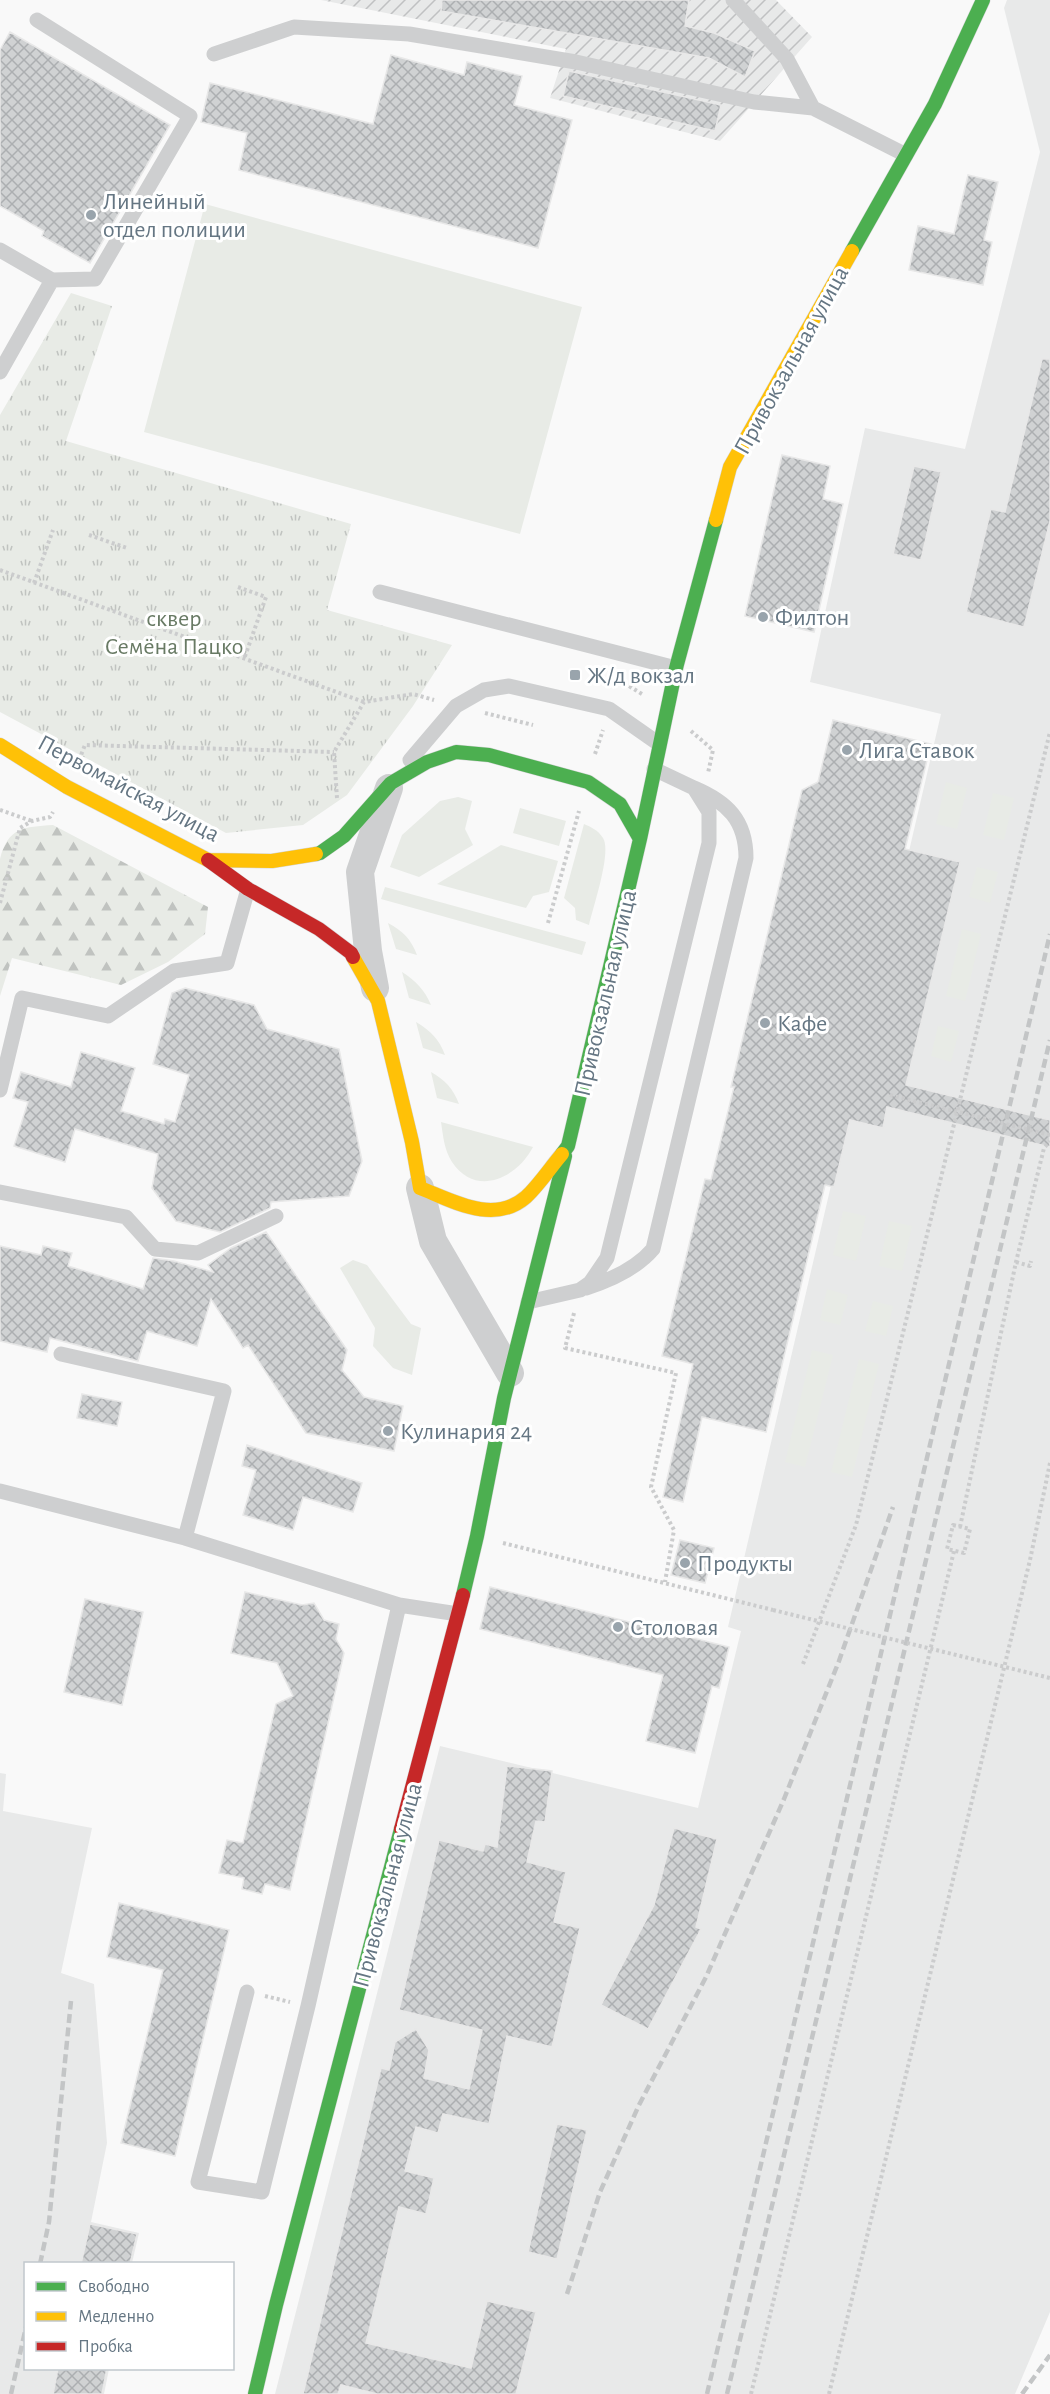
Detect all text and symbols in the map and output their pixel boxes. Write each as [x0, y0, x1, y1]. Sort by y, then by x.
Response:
place label: Линейный отдел полиции [103, 190, 246, 242]
marker: Линейный отдел полиции [84, 208, 98, 222]
street label: Привокзальная улица [730, 262, 854, 459]
place label: Филтон [775, 606, 849, 630]
park label: сквер Семёна Пацко [105, 607, 243, 659]
marker: Филтон [756, 610, 770, 624]
place label: Ж/д вокзал [587, 664, 695, 688]
marker: Ж/д вокзал [568, 668, 582, 682]
street label: Первомайская улица [34, 731, 223, 847]
place label: Лига Ставок [859, 739, 975, 763]
marker: Лига Ставок [840, 743, 854, 757]
street label: Привокзальная улица [571, 888, 641, 1099]
place label: Кафе [777, 1012, 827, 1036]
marker: Кафе [758, 1016, 772, 1030]
place label: Кулинария 24 [400, 1420, 532, 1444]
marker: Кулинария 24 [381, 1424, 395, 1438]
place label: Продукты [697, 1552, 793, 1576]
marker: Продукты [678, 1556, 692, 1570]
place label: Столовая [630, 1616, 718, 1640]
marker: Столовая [611, 1620, 625, 1634]
street label: Привокзальная улица [349, 1780, 427, 1990]
legend [24, 2262, 234, 2370]
text: Свободно [78, 2277, 150, 2296]
text: Медленно [78, 2308, 154, 2326]
text: Пробка [78, 2337, 133, 2356]

